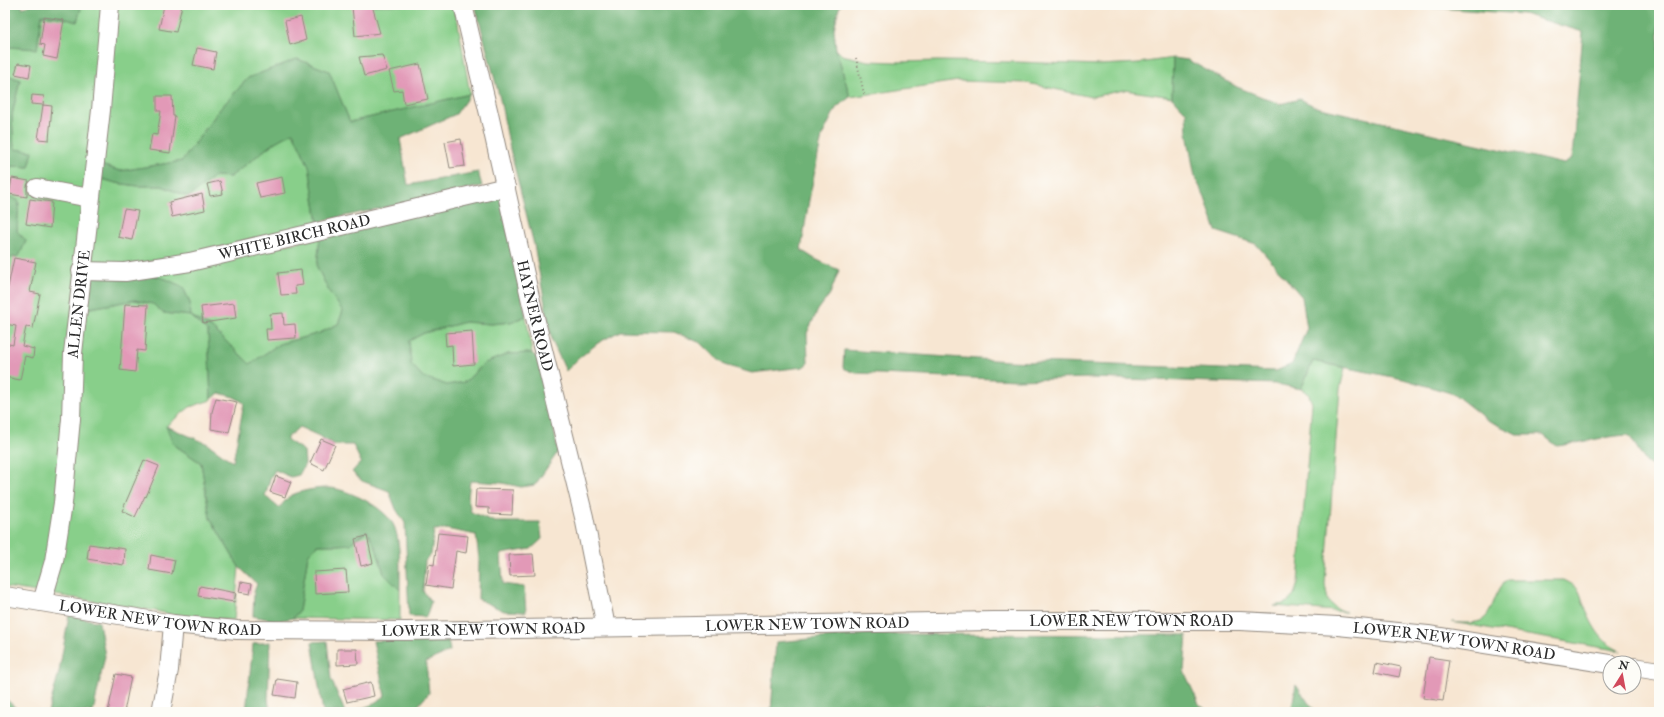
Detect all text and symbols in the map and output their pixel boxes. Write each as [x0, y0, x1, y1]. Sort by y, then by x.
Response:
street label: WHITE BIRCH ROAD [215, 210, 372, 265]
street label: ALLEN DRIVE [63, 249, 94, 360]
street label: HAYNER ROAD [512, 258, 557, 374]
street label: LOWER NEW TOWN ROAD [58, 596, 262, 640]
street label: LOWER NEW TOWN ROAD [1029, 612, 1233, 631]
street label: LOWER NEW TOWN ROAD [705, 613, 910, 635]
street label: LOWER NEW TOWN ROAD [381, 618, 586, 641]
street label: LOWER NEW TOWN ROAD [1352, 618, 1557, 665]
north arrow [1602, 655, 1642, 695]
text: N [1617, 658, 1631, 673]

